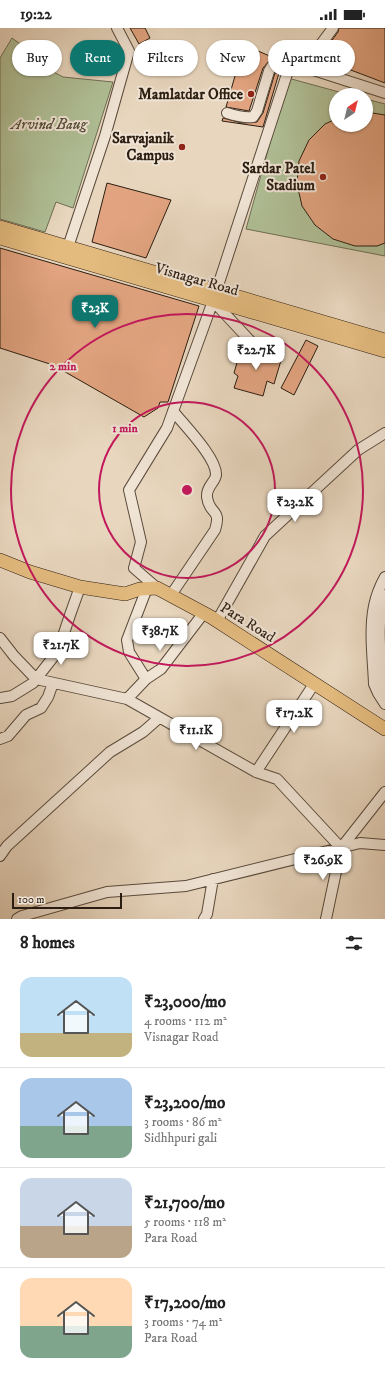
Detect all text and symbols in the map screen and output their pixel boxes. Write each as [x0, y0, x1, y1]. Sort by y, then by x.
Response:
text: 19:22 [20, 5, 52, 24]
chip: Buy [12, 40, 62, 76]
chip: Rent [70, 40, 125, 76]
chip: Filters [133, 40, 198, 76]
chip: New [206, 40, 260, 76]
chip: Apartment [268, 40, 355, 76]
place label: Mamlatdar Office [138, 85, 244, 104]
north arrow [329, 88, 373, 132]
map controls [329, 88, 373, 132]
marker: Mamlatdar Office [246, 89, 256, 99]
park label: Arvind Baug [9, 115, 89, 134]
place label: Sarvajanik Campus [112, 129, 175, 165]
marker: Sarvajanik Campus [177, 142, 187, 152]
place label: Sardar Patel Stadium [242, 159, 316, 195]
marker: Sardar Patel Stadium [318, 172, 328, 182]
street label: Visnagar Road [152, 258, 241, 301]
pin: ₹23K [71, 295, 119, 329]
text: ₹23K [81, 300, 109, 316]
pin: ₹22.7K [223, 337, 289, 371]
text: ₹22.7K [237, 342, 275, 358]
text: 2 min [50, 359, 77, 374]
text: 1 min [112, 421, 138, 436]
centre of rings [180, 483, 194, 497]
pin: ₹23.2K [262, 489, 328, 523]
text: ₹23.2K [276, 494, 314, 510]
street label: Para Road [217, 598, 279, 647]
pin: ₹38.7K [127, 618, 193, 652]
text: ₹38.7K [141, 623, 179, 639]
pin: ₹21.7K [28, 632, 94, 666]
text: ₹21.7K [43, 637, 79, 653]
pin: ₹17.2K [261, 700, 327, 734]
text: ₹17.2K [275, 705, 313, 721]
pin: ₹11.1K [163, 717, 229, 751]
text: ₹11.1K [179, 722, 213, 738]
pin: ₹26.9K [290, 847, 356, 881]
text: ₹26.9K [303, 852, 343, 868]
scale bar [12, 891, 122, 910]
text: 100 m [18, 893, 44, 907]
text: 8 homes [20, 932, 75, 954]
icon: filters [343, 932, 365, 954]
text: ₹23,000/mo [144, 991, 226, 1013]
icon: home [52, 993, 100, 1041]
text: 4 rooms · 112 m² [144, 1013, 227, 1029]
text: Visnagar Road [144, 1029, 219, 1045]
text: ₹23,200/mo [144, 1092, 225, 1114]
icon: home [52, 1094, 100, 1142]
text: 3 rooms · 86 m² [144, 1114, 222, 1130]
text: Sidhhpuri gali [144, 1130, 217, 1146]
text: ₹21,700/mo [144, 1192, 225, 1214]
icon: home [52, 1194, 100, 1242]
text: 5 rooms · 118 m² [144, 1214, 226, 1230]
text: Para Road [144, 1230, 197, 1246]
text: ₹17,200/mo [144, 1292, 226, 1314]
icon: home [52, 1294, 100, 1342]
text: 3 rooms · 74 m² [144, 1314, 222, 1330]
text: Para Road [144, 1330, 197, 1346]

